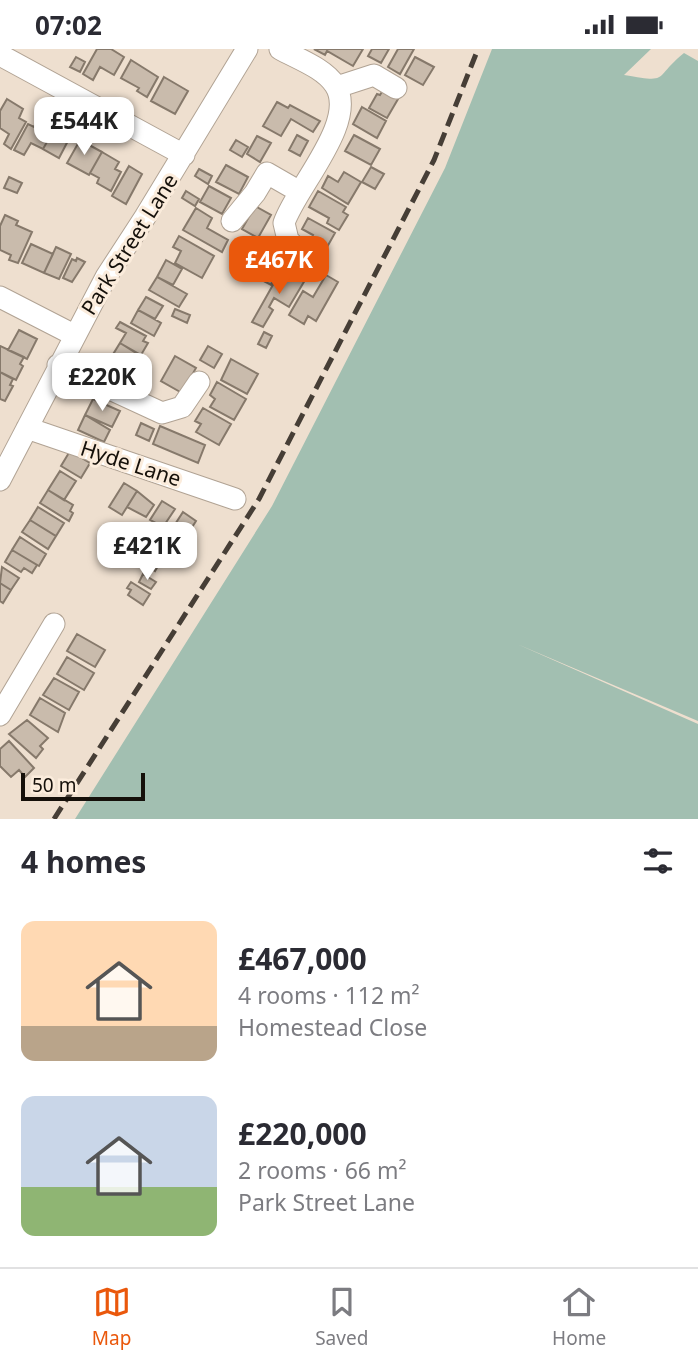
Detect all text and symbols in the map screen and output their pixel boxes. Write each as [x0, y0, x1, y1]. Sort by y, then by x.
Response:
text: 07:02 [35, 7, 102, 43]
pin: £544K [35, 97, 133, 157]
text: £544K [50, 104, 118, 136]
street label: Park Street Lane [74, 168, 184, 320]
pin: £467K [230, 237, 328, 296]
text: £467K [245, 243, 313, 275]
pin: £220K [53, 353, 151, 413]
text: £220K [68, 360, 136, 392]
street label: Hyde Lane [77, 434, 185, 492]
pin: £421K [98, 523, 196, 582]
text: £421K [113, 529, 181, 561]
scale bar [21, 770, 145, 802]
text: 50 m [32, 772, 76, 798]
text: 4 homes [21, 841, 146, 882]
icon: filters [639, 842, 677, 880]
text: £467,000 [238, 938, 367, 979]
icon: home [77, 949, 161, 1033]
text: 4 rooms · 112 m² [238, 979, 420, 1011]
text: Homestead Close [238, 1011, 427, 1043]
text: £220,000 [238, 1113, 367, 1154]
icon: home [77, 1124, 161, 1208]
text: 2 rooms · 66 m² [238, 1154, 407, 1186]
text: Park Street Lane [238, 1186, 415, 1218]
tab: Map [92, 1283, 131, 1351]
tab: Saved [315, 1283, 368, 1351]
tab: Home [552, 1283, 606, 1351]

